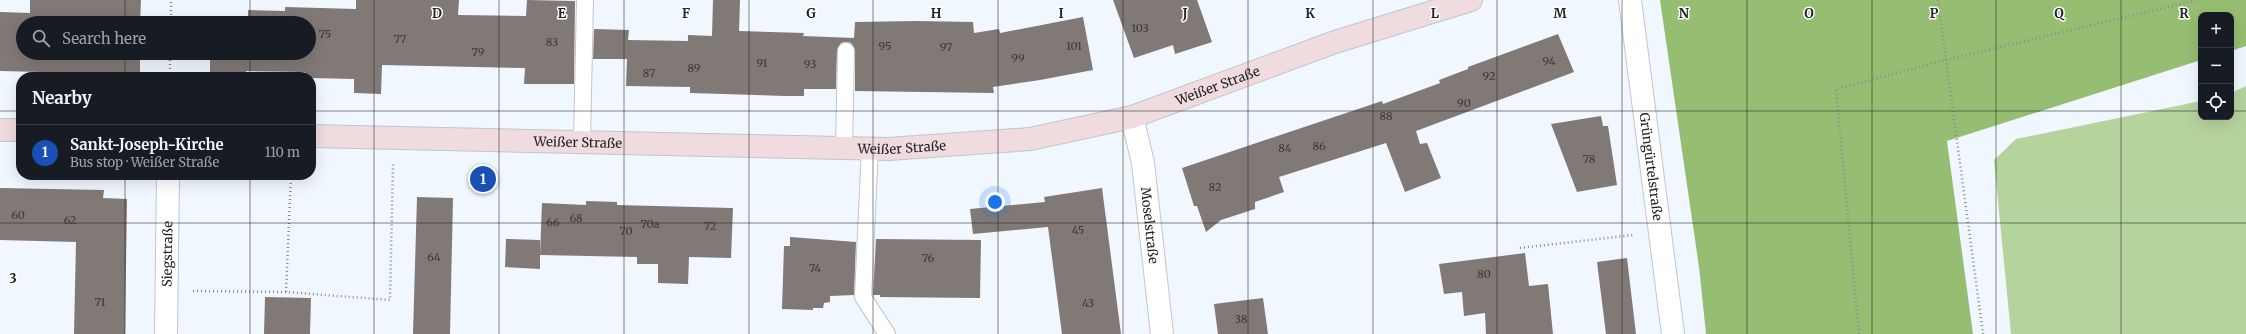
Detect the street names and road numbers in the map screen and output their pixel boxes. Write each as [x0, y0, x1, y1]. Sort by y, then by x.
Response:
street label: Weißer Straße [1172, 62, 1262, 110]
street label: Grüngürtelstraße [1636, 112, 1666, 222]
street label: Weißer Straße [532, 133, 623, 152]
street label: Weißer Straße [856, 137, 947, 158]
street label: Moselstraße [1137, 186, 1162, 265]
street label: Siegstraße [159, 221, 176, 287]

